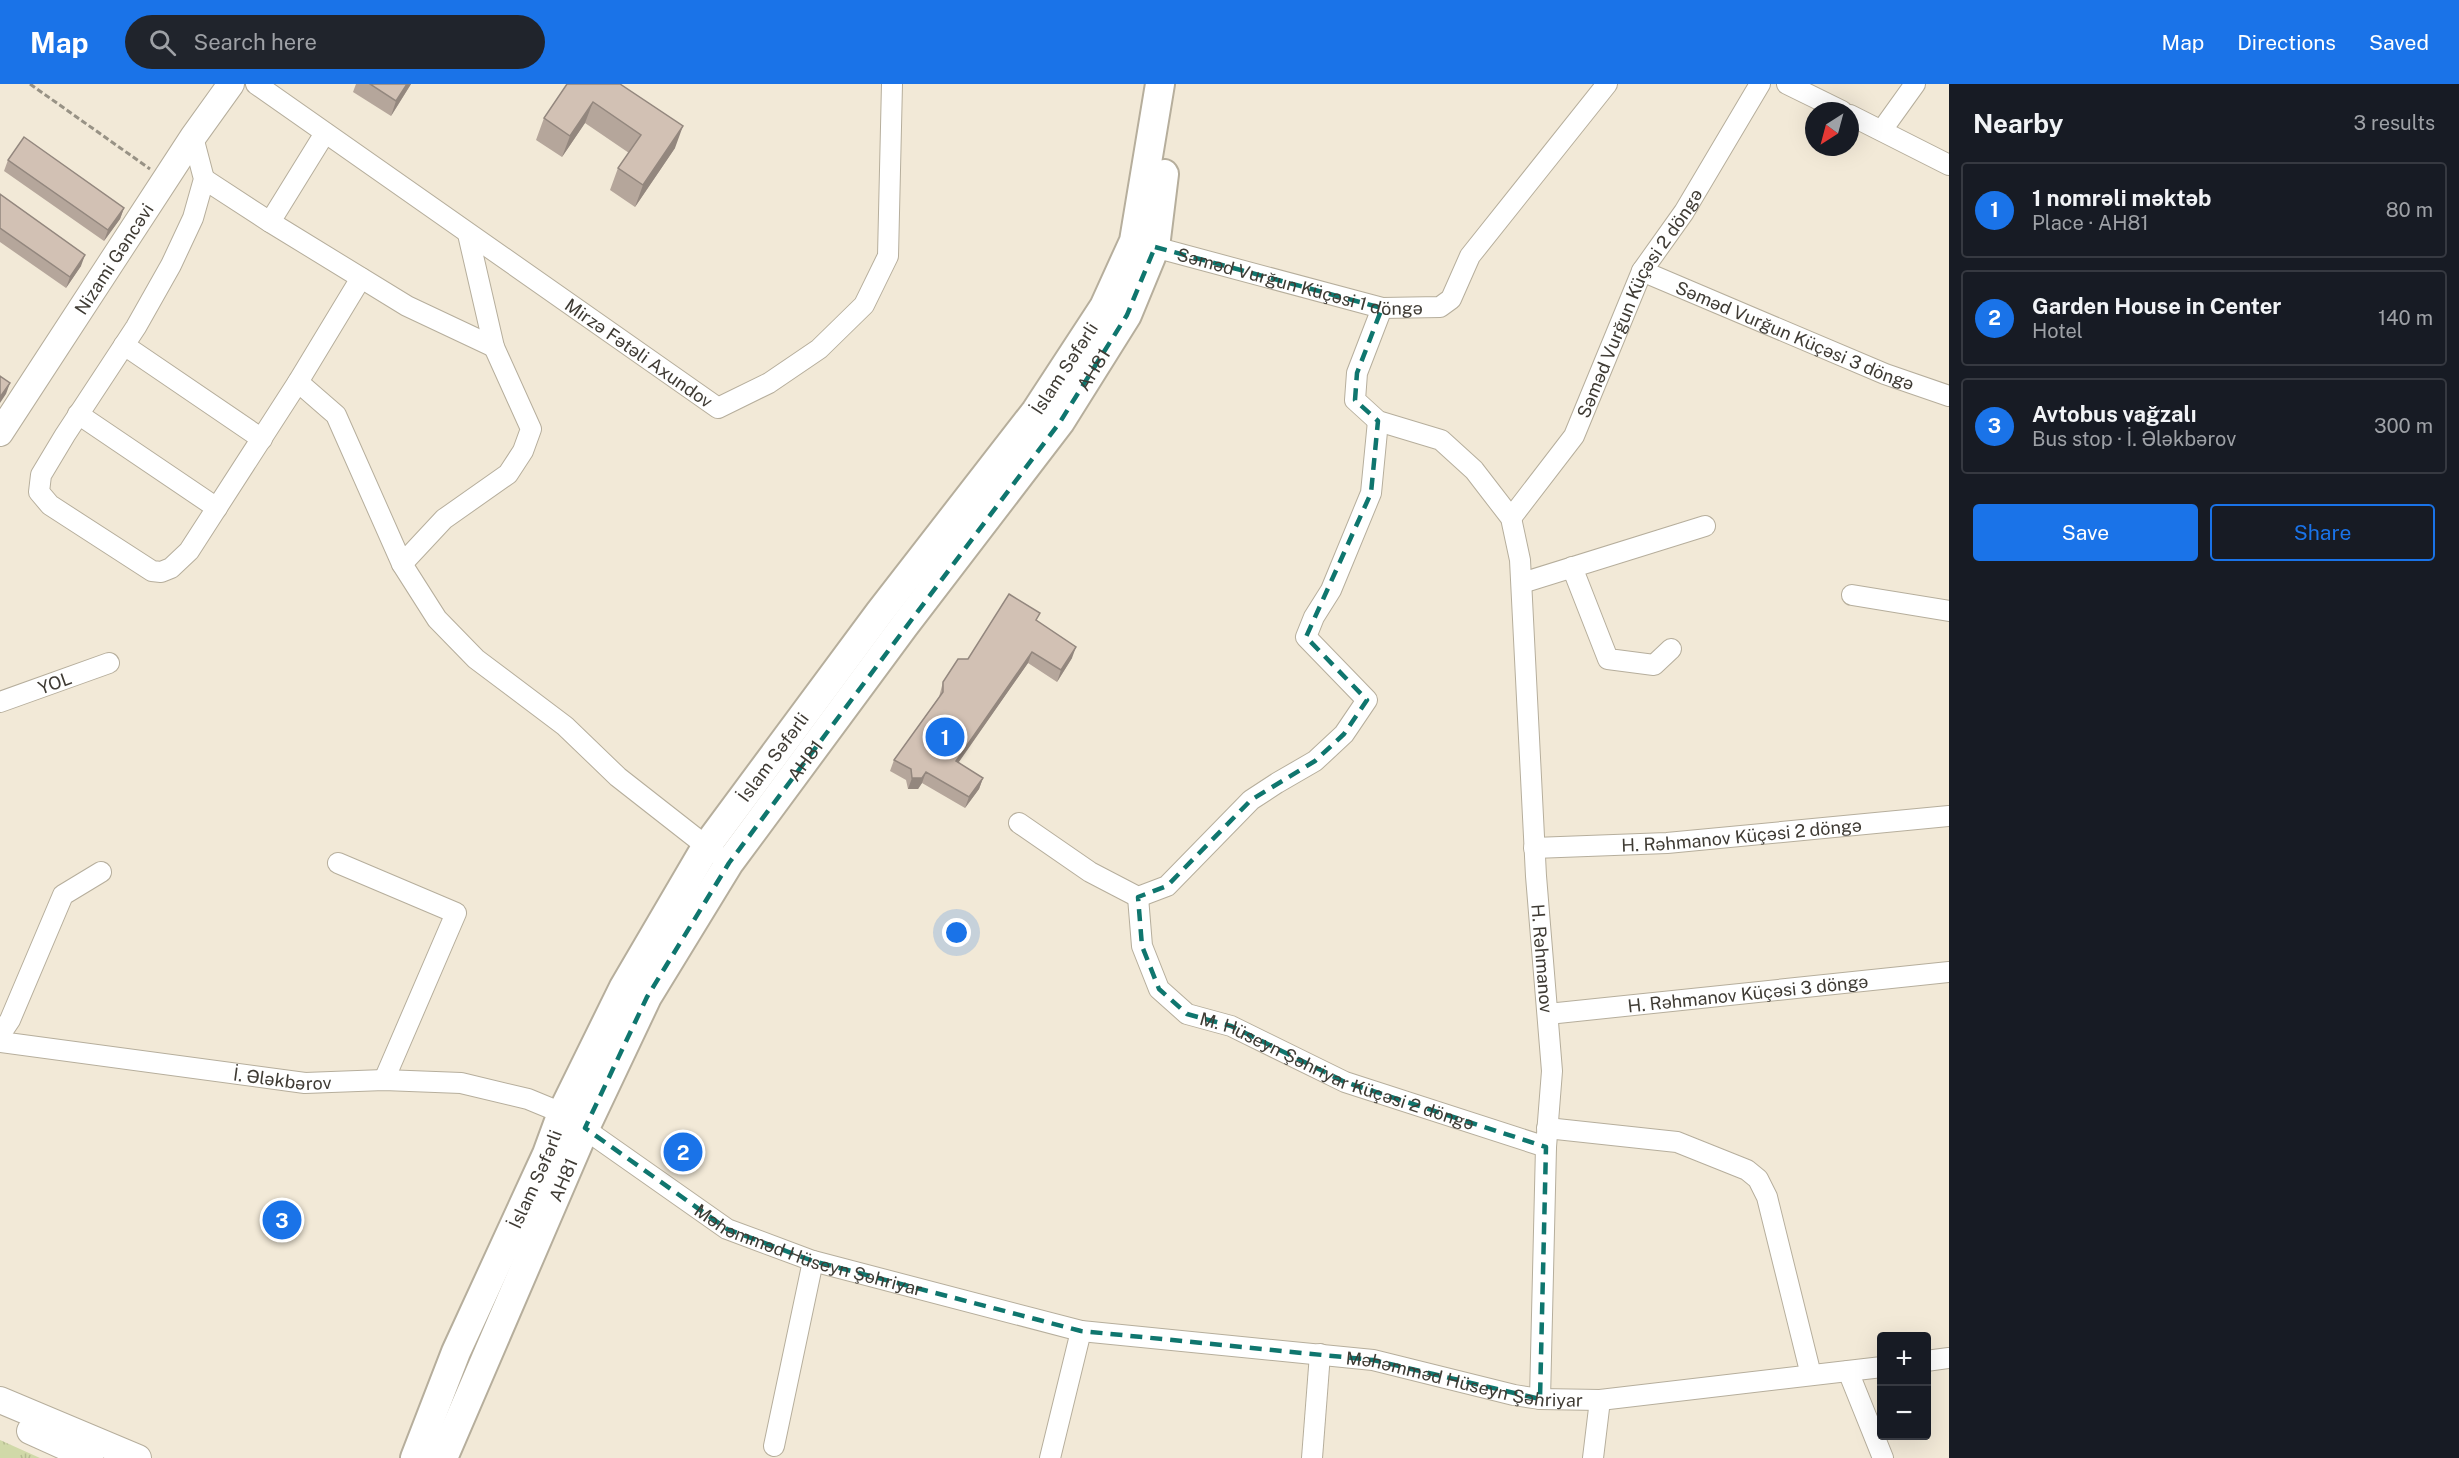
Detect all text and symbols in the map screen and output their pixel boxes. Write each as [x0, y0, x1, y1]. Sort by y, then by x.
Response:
search box [125, 15, 545, 69]
text: Map [30, 26, 89, 59]
icon: search [146, 26, 179, 59]
text: Search here [194, 29, 317, 55]
text: Map [2162, 30, 2204, 55]
text: Directions [2237, 30, 2336, 55]
text: Saved [2369, 30, 2429, 55]
north arrow [1805, 102, 1859, 156]
text: Nearby [1973, 108, 2063, 139]
text: 3 results [2354, 111, 2435, 135]
street label: Səməd Vurğun Küçəsi 2 döngə [1572, 185, 1706, 421]
text: 1 nomrəli məktəb [2032, 185, 2211, 211]
text: 1 [1990, 198, 1999, 222]
text: 80 m [2386, 198, 2433, 222]
street label: Nizami Gəncəvi [70, 199, 157, 318]
text: Place · AH81 [2032, 211, 2149, 235]
street label: Səməd Vurğun Küçəsi 1 döngə [1175, 243, 1423, 319]
street label: Səməd Vurğun Küçəsi 3 döngə [1673, 276, 1917, 394]
text: Garden House in Center [2032, 293, 2281, 319]
street label: Mirzə Fətəli Axundov [561, 294, 717, 412]
text: 2 [1988, 306, 2001, 330]
text: 140 m [2378, 306, 2433, 330]
street label: İslam Səfərli [1026, 318, 1102, 418]
text: Hotel [2032, 319, 2083, 343]
street label: AH81 [1072, 344, 1114, 394]
text: Avtobus vağzalı [2032, 401, 2197, 427]
text: 3 [1988, 414, 2001, 438]
text: 300 m [2374, 414, 2433, 438]
text: Bus stop · İ. Ələkbərov [2032, 427, 2236, 451]
button: Save [1973, 504, 2198, 561]
button: Share [2210, 504, 2435, 561]
street label: YOL [35, 667, 74, 698]
street label: İslam Səfərli [732, 708, 813, 806]
pin: 1 [926, 714, 964, 760]
street label: AH81 [783, 736, 827, 785]
street label: H. Rəhmanov Küçəsi 2 döngə [1621, 814, 1863, 855]
street label: H. Rəhmanov [1528, 903, 1558, 1014]
your location [942, 918, 971, 947]
street label: H. Rəhmanov Küçəsi 3 döngə [1627, 970, 1869, 1016]
street label: M. Hüseyn Şəhriyar Küçəsi 2 döngə [1198, 1008, 1477, 1134]
street label: İ. Ələkbərov [232, 1062, 332, 1093]
street label: İslam Səfərli [503, 1127, 566, 1231]
pin: 2 [664, 1130, 702, 1174]
street label: AH81 [544, 1155, 581, 1205]
pin: 3 [262, 1198, 302, 1242]
street label: Məhəmməd Hüseyn Şəhriyar [691, 1199, 925, 1300]
map controls [1877, 1332, 1931, 1440]
button: + [1877, 1332, 1931, 1386]
street label: Məhəmməd Hüseyn Şəhriyar [1345, 1347, 1583, 1410]
button: − [1877, 1386, 1931, 1440]

